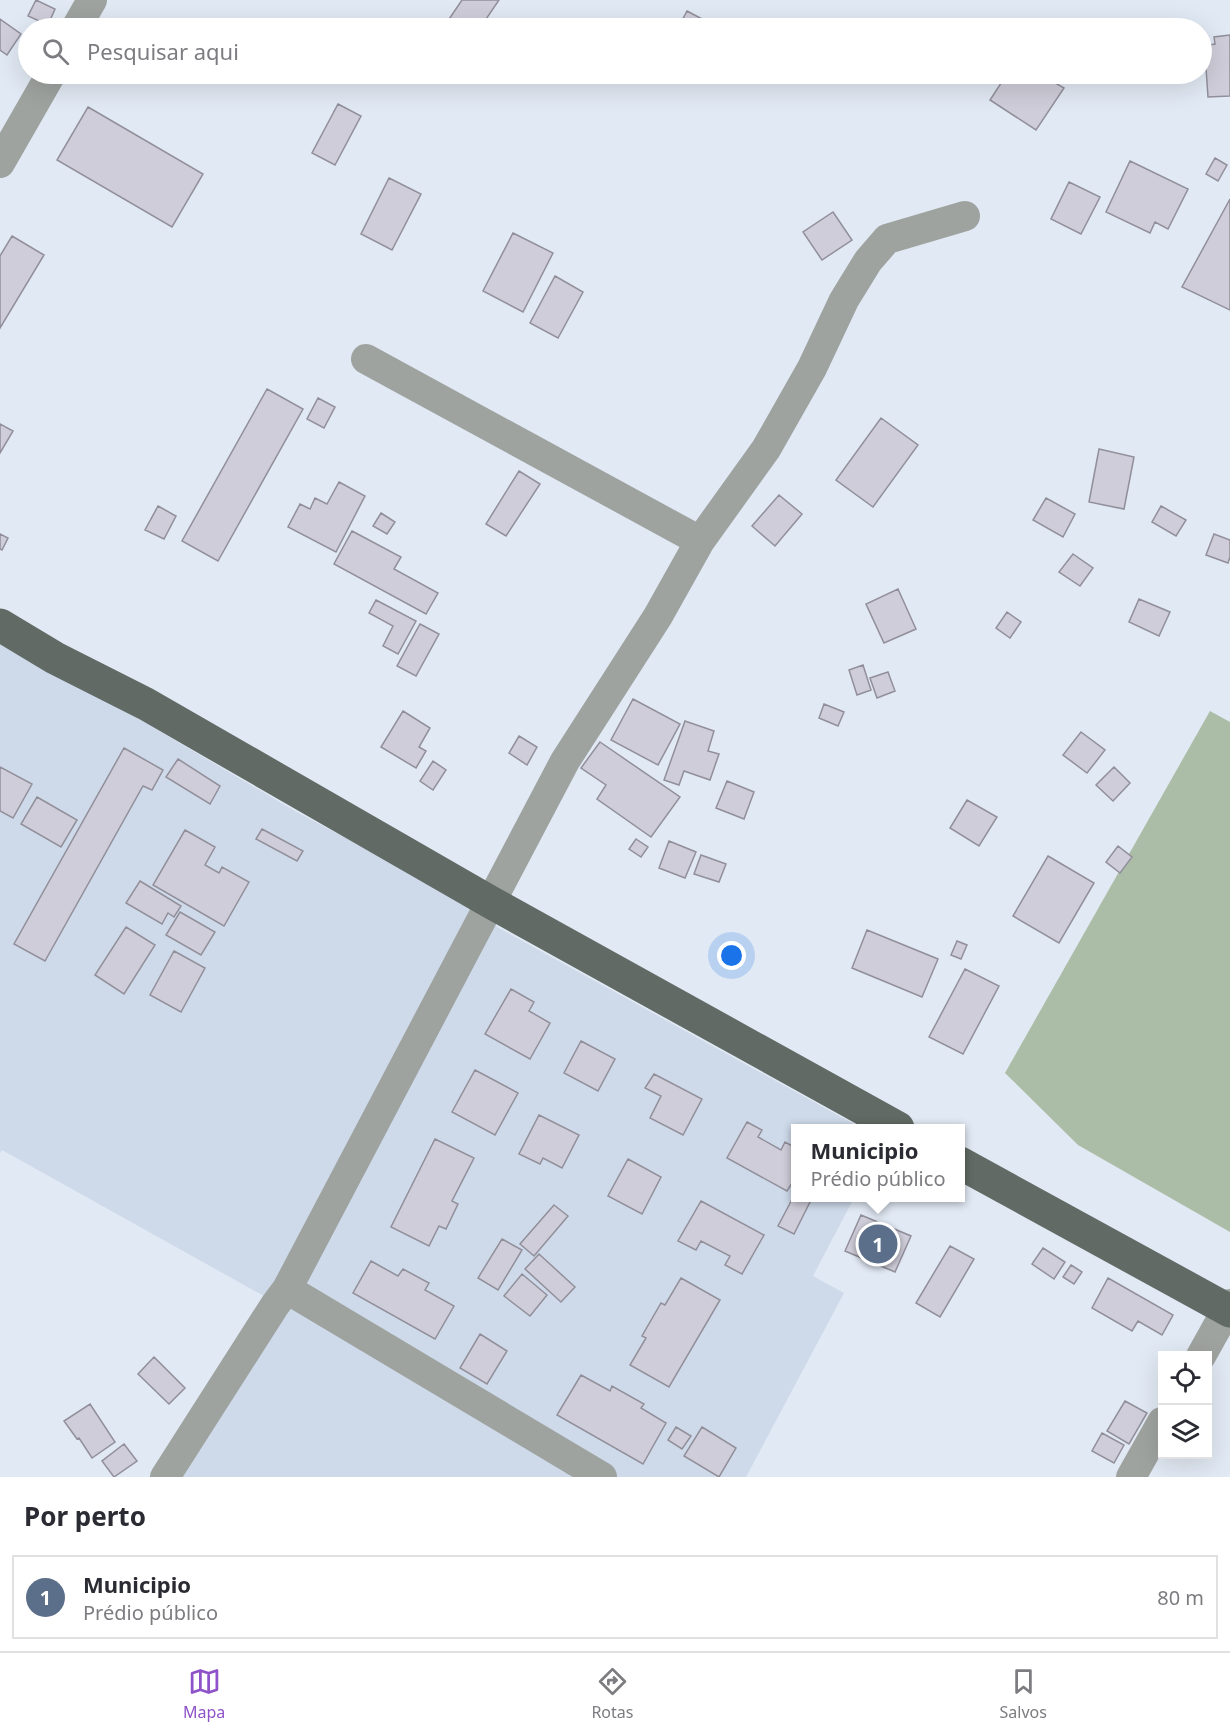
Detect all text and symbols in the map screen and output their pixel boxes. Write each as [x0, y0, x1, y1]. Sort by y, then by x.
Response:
search box [18, 18, 1212, 84]
icon: search [39, 35, 72, 68]
text: Pesquisar aqui [87, 36, 239, 66]
your location [717, 941, 746, 970]
popup [791, 1124, 965, 1202]
text: Municipio [811, 1135, 919, 1165]
text: Prédio público [811, 1165, 945, 1192]
pin: 1 [858, 1222, 898, 1266]
map controls [1158, 1351, 1212, 1459]
button: locate [1158, 1351, 1212, 1405]
button: layers [1158, 1405, 1212, 1459]
text: Por perto [24, 1498, 146, 1534]
text: Municipio [83, 1569, 191, 1599]
text: 1 [40, 1584, 51, 1611]
text: 80 m [1157, 1584, 1204, 1611]
text: Prédio público [83, 1599, 218, 1626]
tab: Mapa [183, 1665, 225, 1723]
tab: Rotas [591, 1665, 633, 1723]
tab: Salvos [1000, 1665, 1047, 1723]

